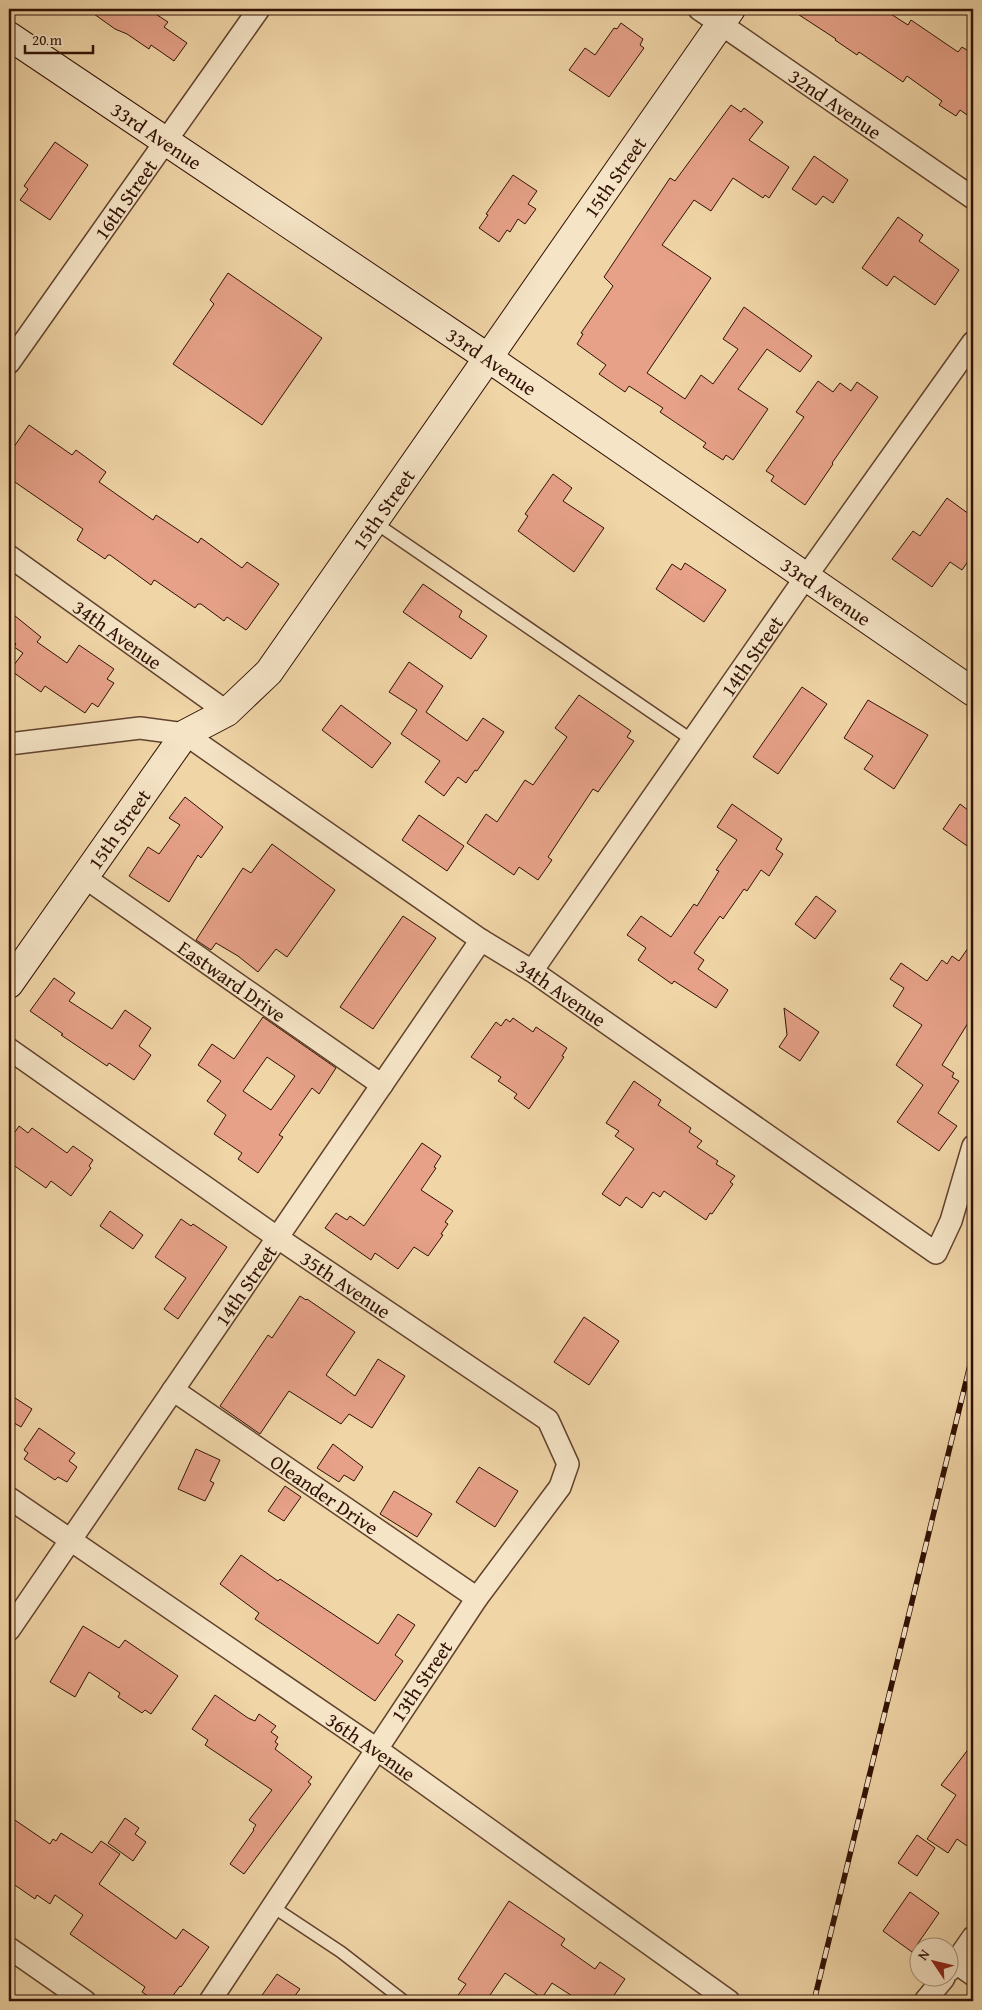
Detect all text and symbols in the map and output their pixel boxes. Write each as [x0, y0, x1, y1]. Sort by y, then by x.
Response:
scale bar [25, 22, 92, 54]
text: 20 m [32, 29, 63, 50]
street label: 32nd Avenue [783, 61, 888, 146]
street label: 33rd Avenue [106, 94, 208, 176]
street label: 15th Street [576, 130, 653, 223]
street label: 16th Street [86, 153, 164, 245]
street label: 33rd Avenue [441, 319, 543, 402]
street label: 15th Street [344, 463, 421, 555]
street label: 33rd Avenue [775, 550, 877, 632]
street label: 34th Avenue [67, 592, 168, 676]
street label: 14th Street [713, 609, 789, 702]
street label: 15th Street [80, 782, 157, 875]
street label: Eastward Drive [172, 933, 292, 1029]
street label: 34th Avenue [511, 951, 613, 1033]
street label: 14th Street [207, 1239, 283, 1331]
street label: 35th Avenue [295, 1243, 397, 1325]
street label: Oleander Drive [265, 1447, 385, 1541]
street label: 13th Street [383, 1635, 459, 1727]
street label: 36th Avenue [321, 1704, 422, 1787]
north arrow [910, 1938, 960, 1988]
text: N [912, 1944, 935, 1964]

